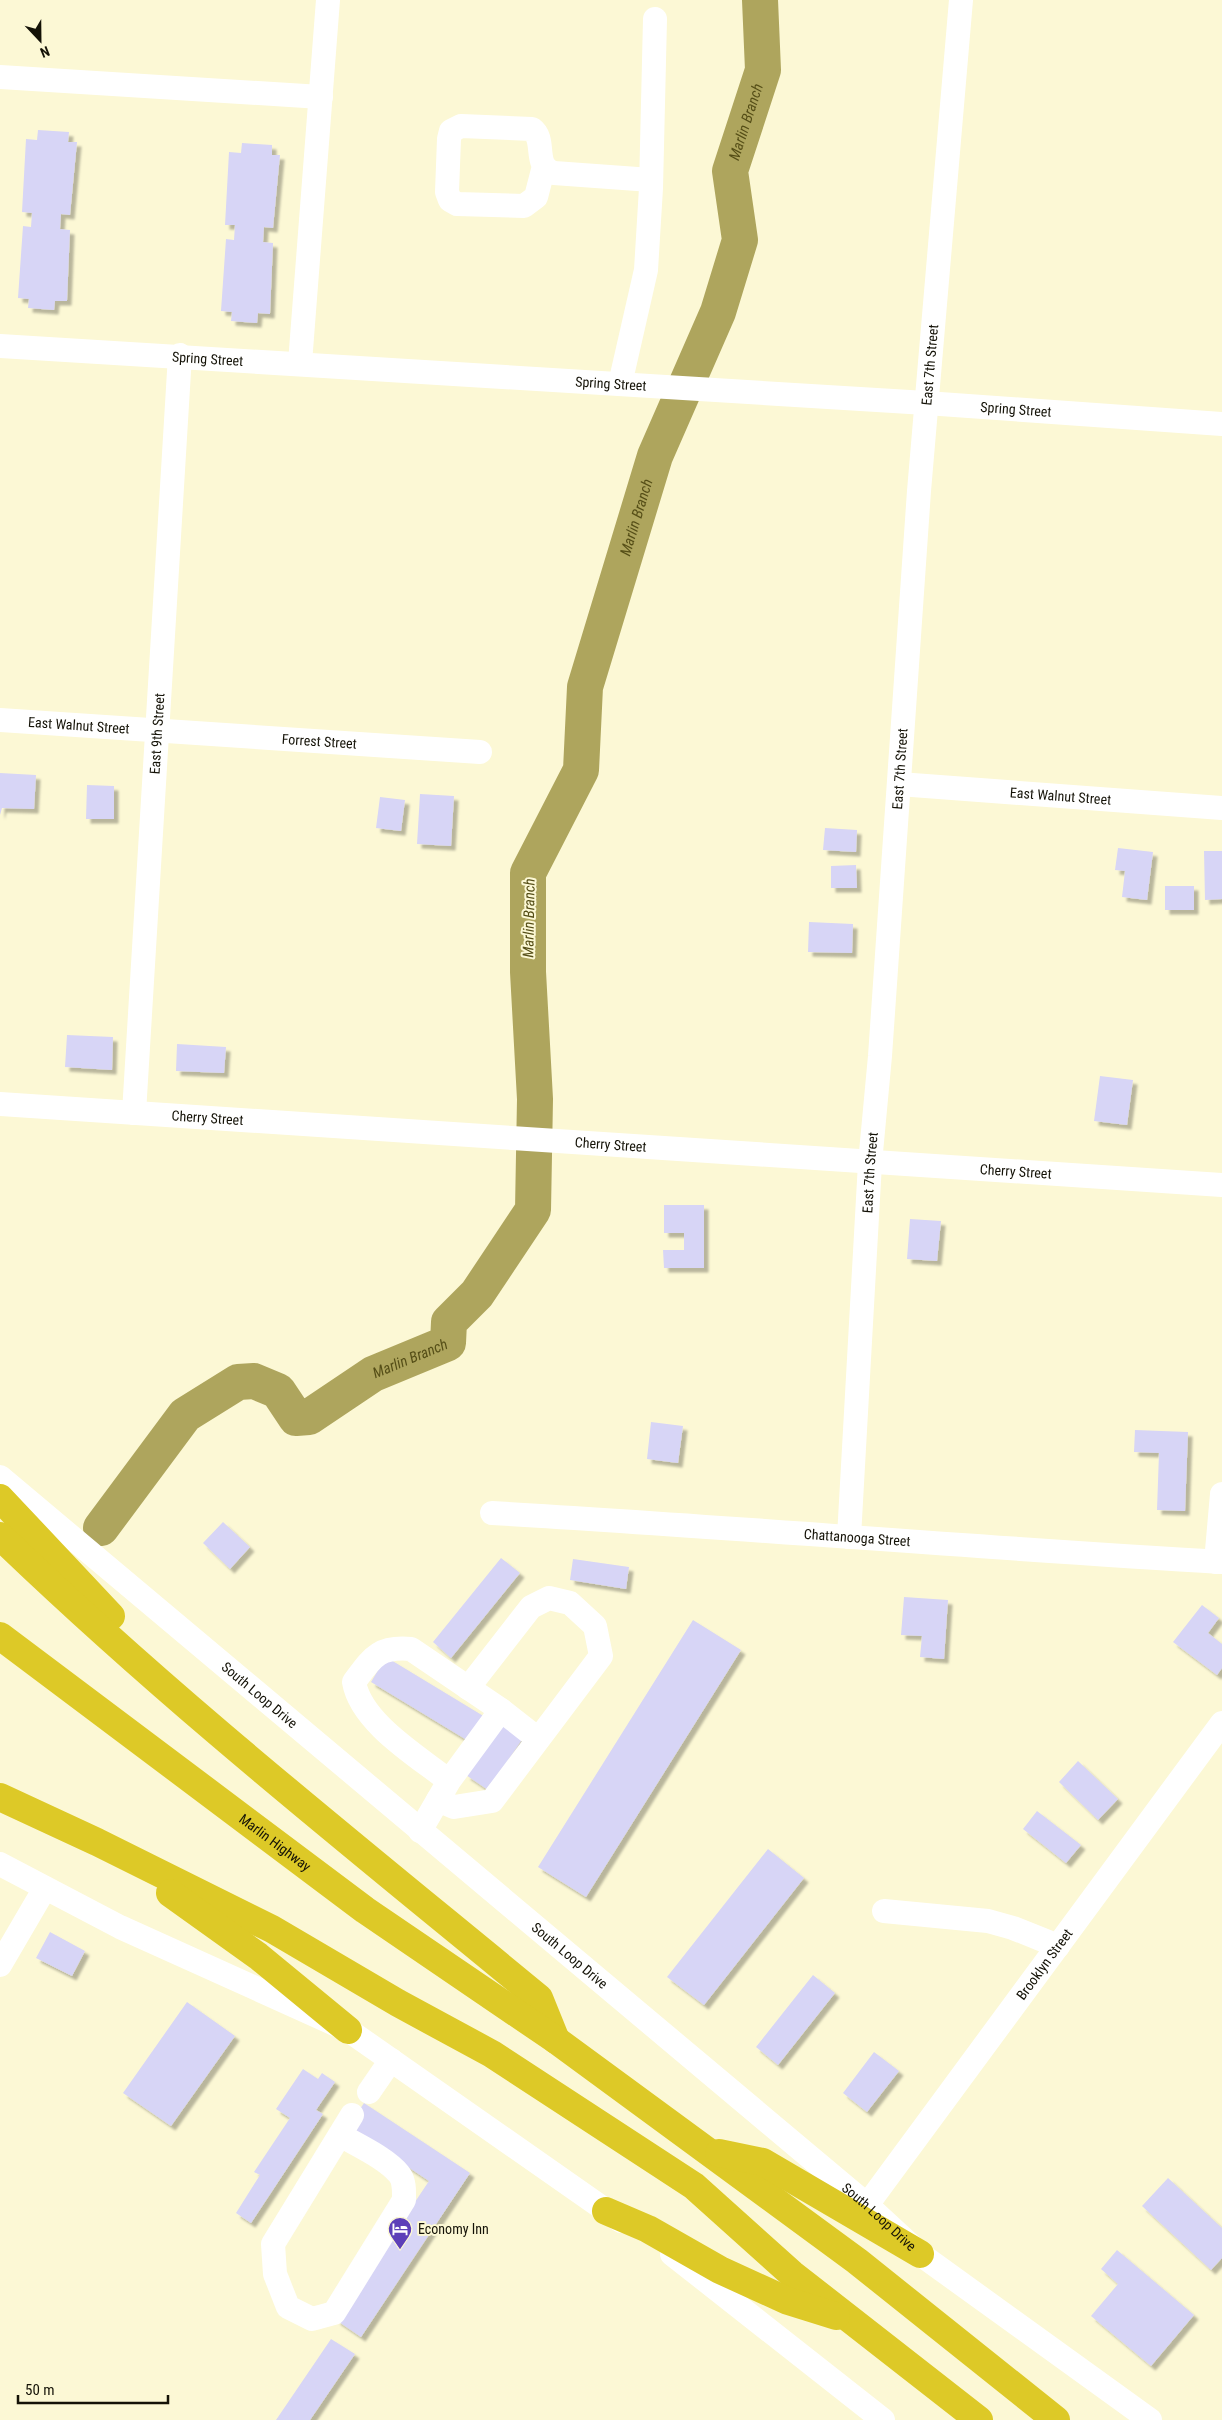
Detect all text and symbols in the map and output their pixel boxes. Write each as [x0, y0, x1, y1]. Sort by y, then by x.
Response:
north arrow [15, 15, 65, 65]
text: N [38, 43, 52, 61]
water label: Marlin Branch [725, 81, 767, 162]
street label: East 7th Street [918, 324, 941, 406]
street label: Spring Street [171, 349, 244, 369]
street label: Spring Street [575, 373, 647, 394]
street label: Spring Street [980, 399, 1052, 420]
water label: Marlin Branch [616, 477, 657, 558]
street label: East 9th Street [147, 693, 167, 775]
street label: East Walnut Street [28, 714, 130, 737]
street label: East 7th Street [889, 728, 911, 810]
street label: Forrest Street [281, 731, 357, 752]
street label: East Walnut Street [1009, 784, 1112, 808]
water label: Marlin Branch [519, 878, 539, 958]
street label: Cherry Street [171, 1107, 244, 1128]
street label: East 7th Street [859, 1131, 881, 1214]
street label: Cherry Street [574, 1134, 647, 1155]
street label: Cherry Street [979, 1161, 1052, 1182]
water label: Marlin Branch [370, 1335, 450, 1382]
street label: Chattanooga Street [803, 1526, 911, 1549]
street label: South Loop Drive [218, 1659, 301, 1732]
street label: Marlin Highway [236, 1811, 314, 1875]
street label: South Loop Drive [529, 1919, 611, 1992]
street label: Brooklyn Street [1013, 1926, 1076, 2003]
street label: South Loop Drive [839, 2180, 920, 2255]
hotel icon: Economy Inn [387, 2216, 413, 2250]
place label: Economy Inn [418, 2221, 489, 2237]
scale bar [18, 2372, 168, 2404]
text: 50 m [25, 2381, 55, 2399]

